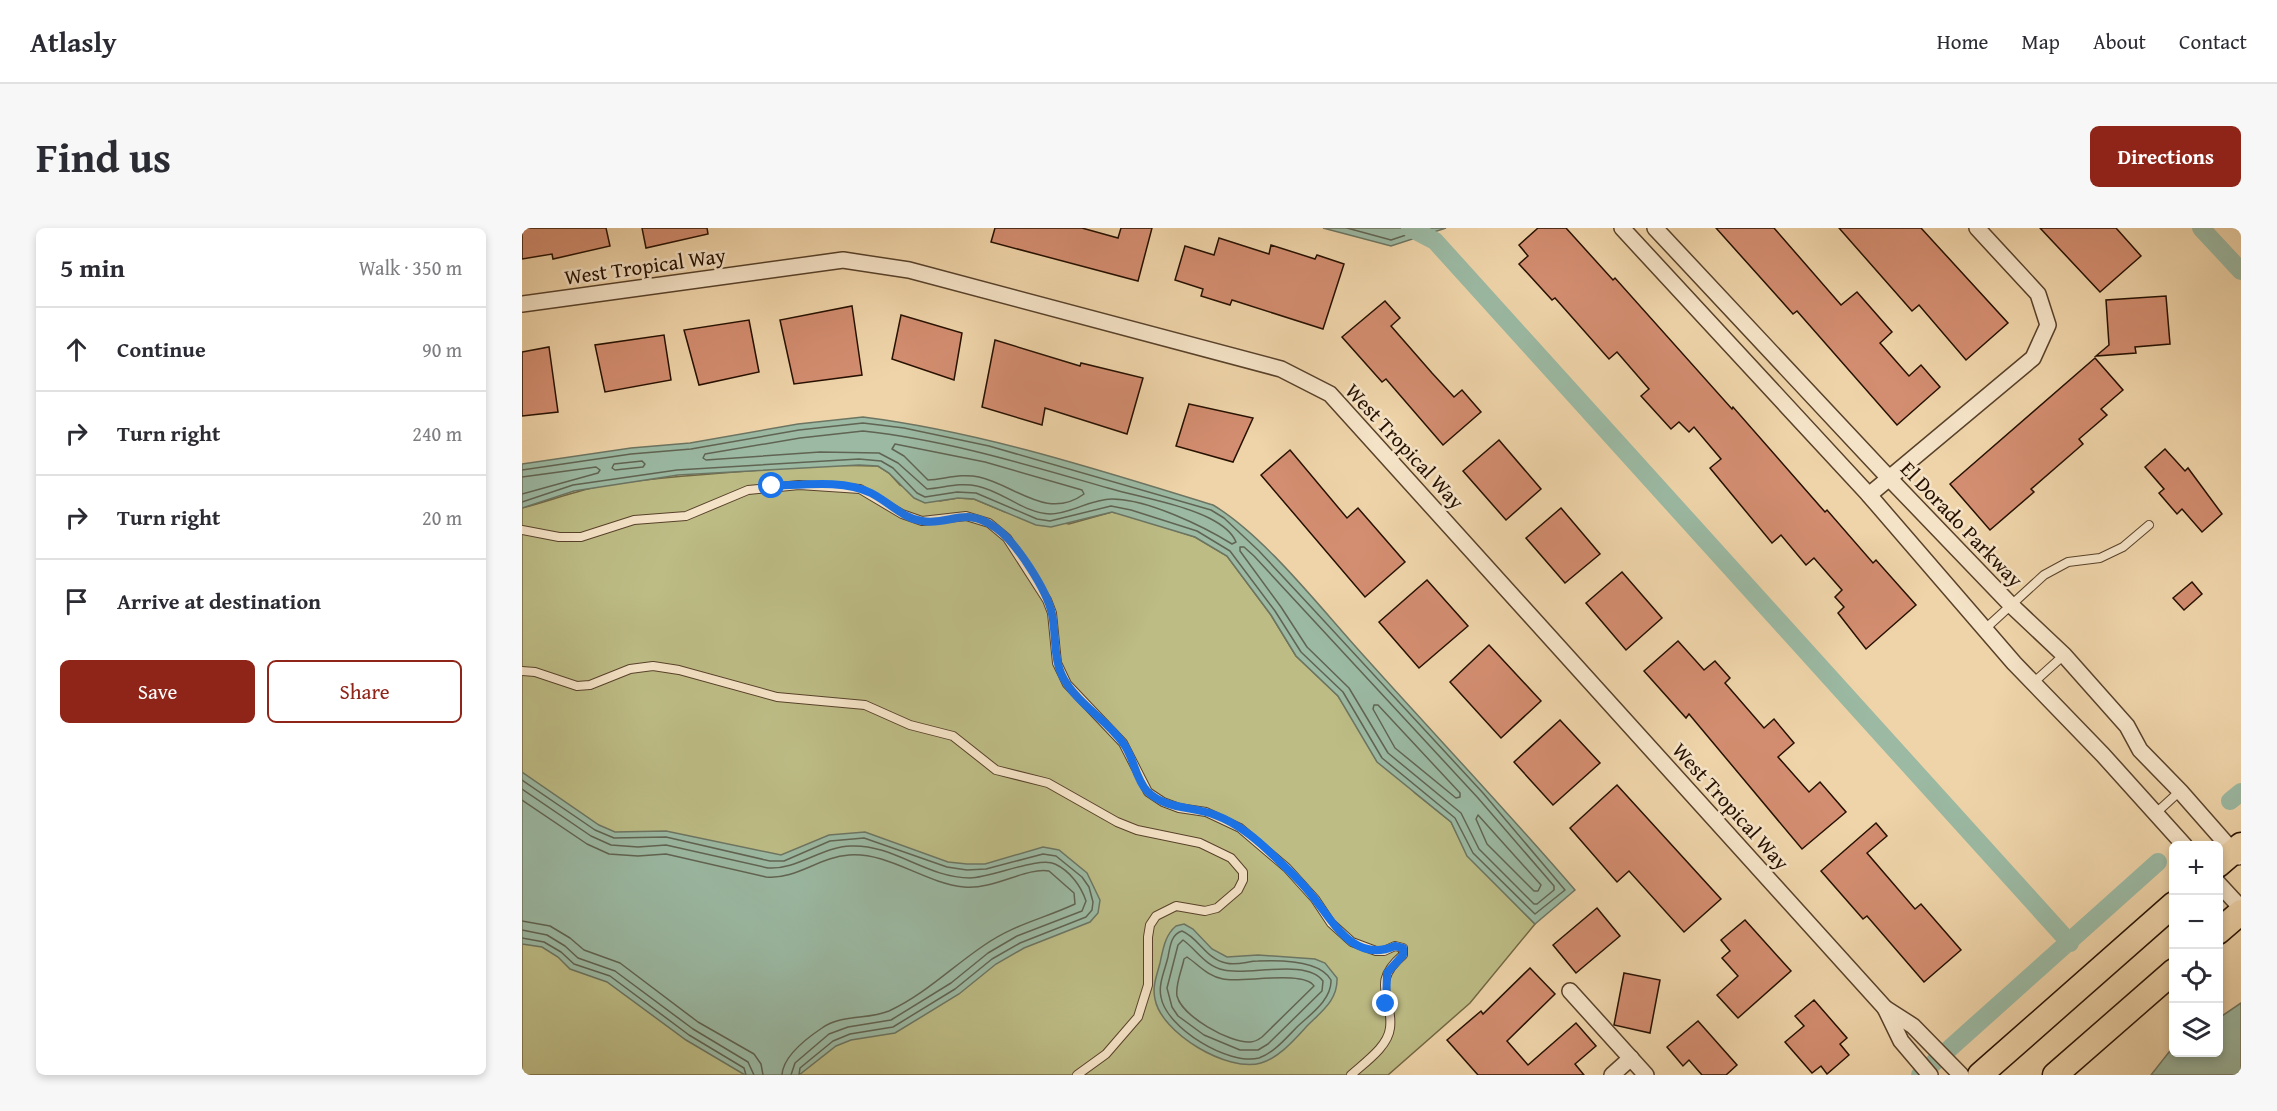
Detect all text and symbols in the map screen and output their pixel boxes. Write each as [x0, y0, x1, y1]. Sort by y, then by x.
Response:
text: Atlasly [30, 21, 117, 62]
text: Home [1937, 26, 1988, 57]
text: Map [2021, 26, 2060, 57]
text: About [2093, 26, 2146, 57]
text: Contact [2179, 26, 2247, 57]
text: Find us [36, 126, 171, 187]
button: Directions [2090, 126, 2241, 187]
street label: West Tropical Way [562, 239, 728, 293]
text: 5 min [60, 248, 125, 287]
text: Walk · 350 m [359, 253, 462, 282]
icon: ahead [60, 333, 93, 366]
text: Continue [117, 333, 206, 365]
text: 90 m [422, 335, 462, 364]
street label: West Tropical Way [1338, 376, 1472, 516]
icon: right [60, 417, 93, 450]
text: Turn right [117, 417, 220, 449]
text: 240 m [412, 419, 462, 448]
street label: El Dorado Parkway [1894, 454, 2031, 595]
route start [758, 472, 784, 498]
icon: right [60, 501, 93, 534]
text: Turn right [117, 501, 220, 533]
text: 20 m [422, 503, 462, 532]
icon: arrive [60, 585, 93, 618]
text: Arrive at destination [117, 585, 321, 617]
button: Save [60, 660, 255, 723]
button: Share [267, 660, 462, 723]
street label: West Tropical Way [1665, 735, 1797, 877]
map controls [2169, 841, 2223, 1057]
button: + [2169, 841, 2223, 895]
button: − [2169, 895, 2223, 949]
button: locate [2169, 949, 2223, 1003]
route end [1372, 990, 1398, 1016]
button: layers [2169, 1003, 2223, 1057]

